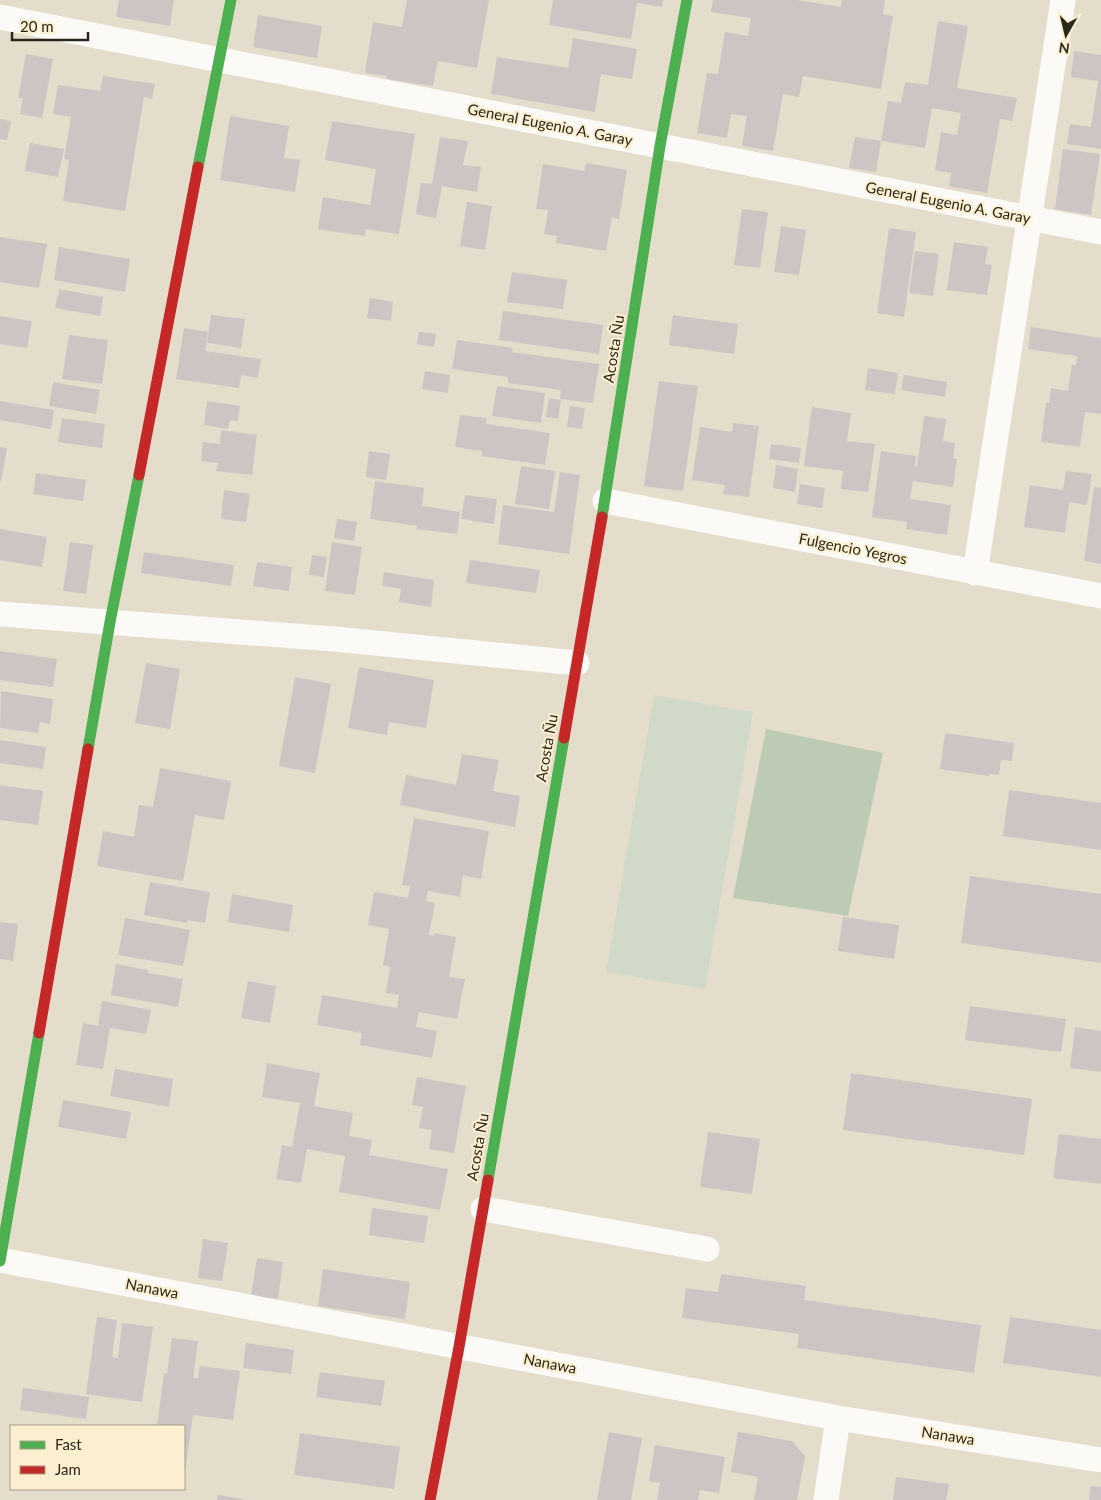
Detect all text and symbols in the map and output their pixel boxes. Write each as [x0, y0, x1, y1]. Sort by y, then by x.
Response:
scale bar [12, 10, 89, 42]
north arrow [1041, 10, 1091, 60]
text: 20 m [20, 17, 54, 35]
text: N [1058, 39, 1071, 58]
street label: General Eugenio A. Garay [466, 99, 634, 149]
street label: General Eugenio A. Garay [864, 177, 1032, 227]
street label: Acosta Ñu [599, 314, 627, 384]
street label: Fulgencio Yegros [798, 529, 909, 567]
street label: Acosta Ñu [531, 713, 561, 783]
street label: Acosta Ñu [462, 1112, 492, 1182]
street label: Nanawa [124, 1274, 180, 1302]
street label: Nanawa [522, 1349, 578, 1377]
street label: Nanawa [920, 1422, 976, 1448]
legend [10, 1425, 185, 1490]
text: Fast [55, 1435, 82, 1453]
text: Jam [55, 1460, 81, 1478]

